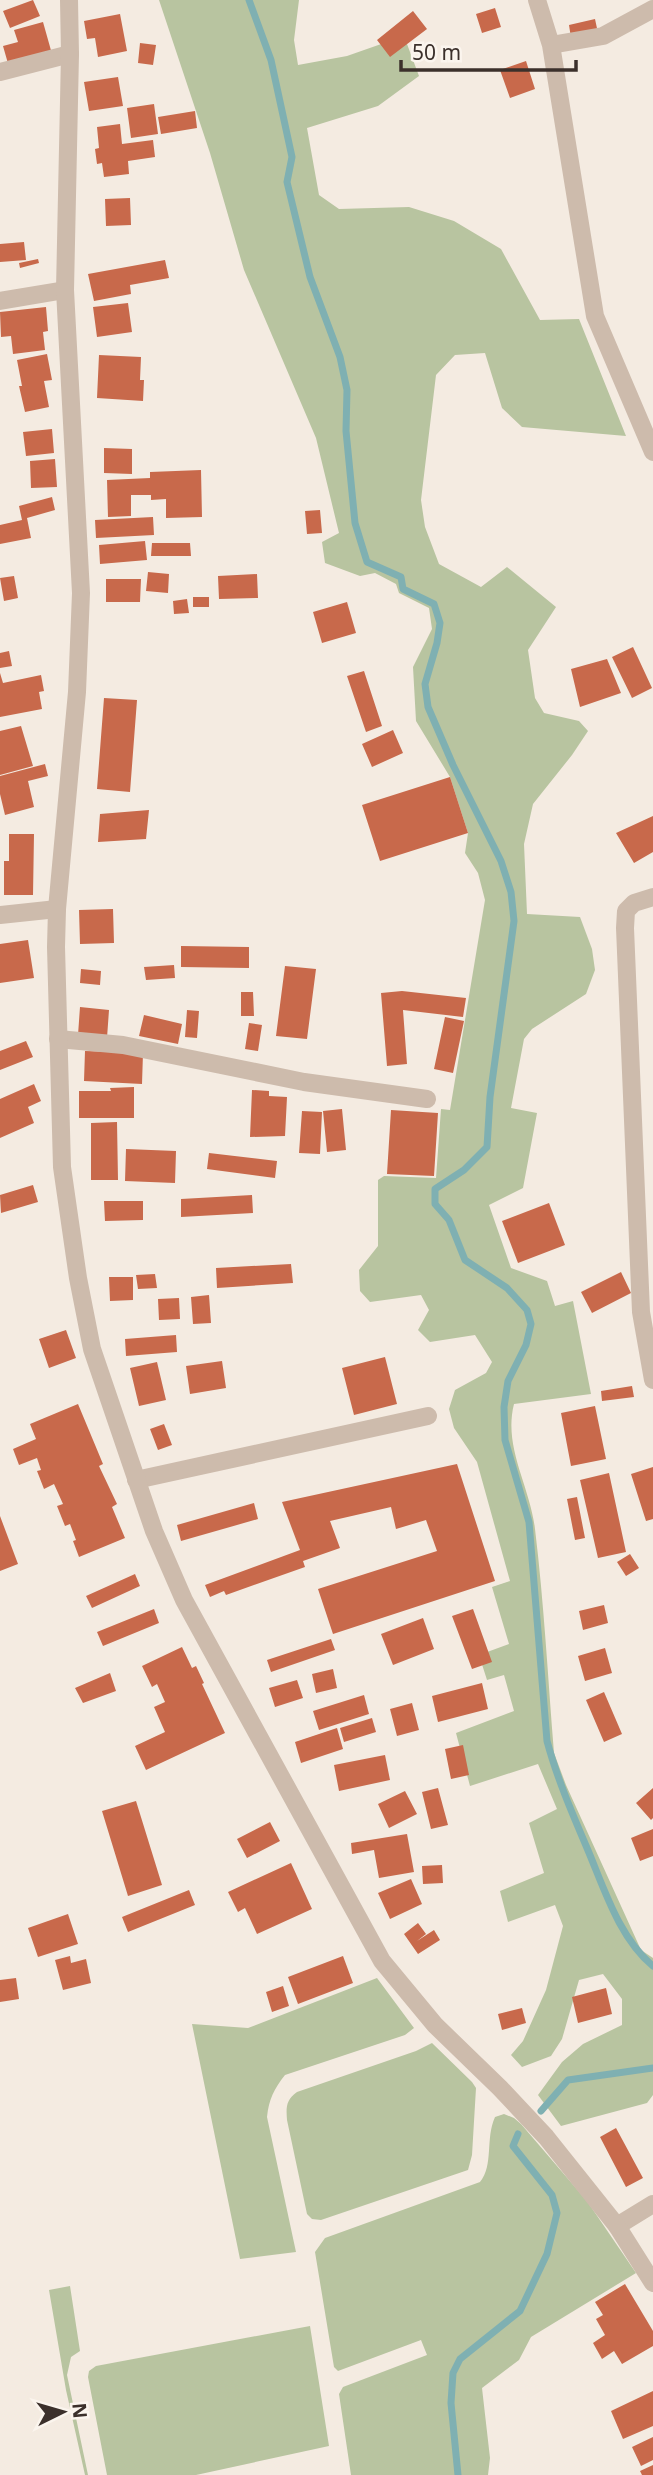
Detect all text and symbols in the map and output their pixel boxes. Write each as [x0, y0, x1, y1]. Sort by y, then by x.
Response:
scale bar [401, 28, 576, 72]
text: 50 m [412, 38, 461, 66]
north arrow [28, 2377, 98, 2447]
text: N [66, 2402, 94, 2419]

